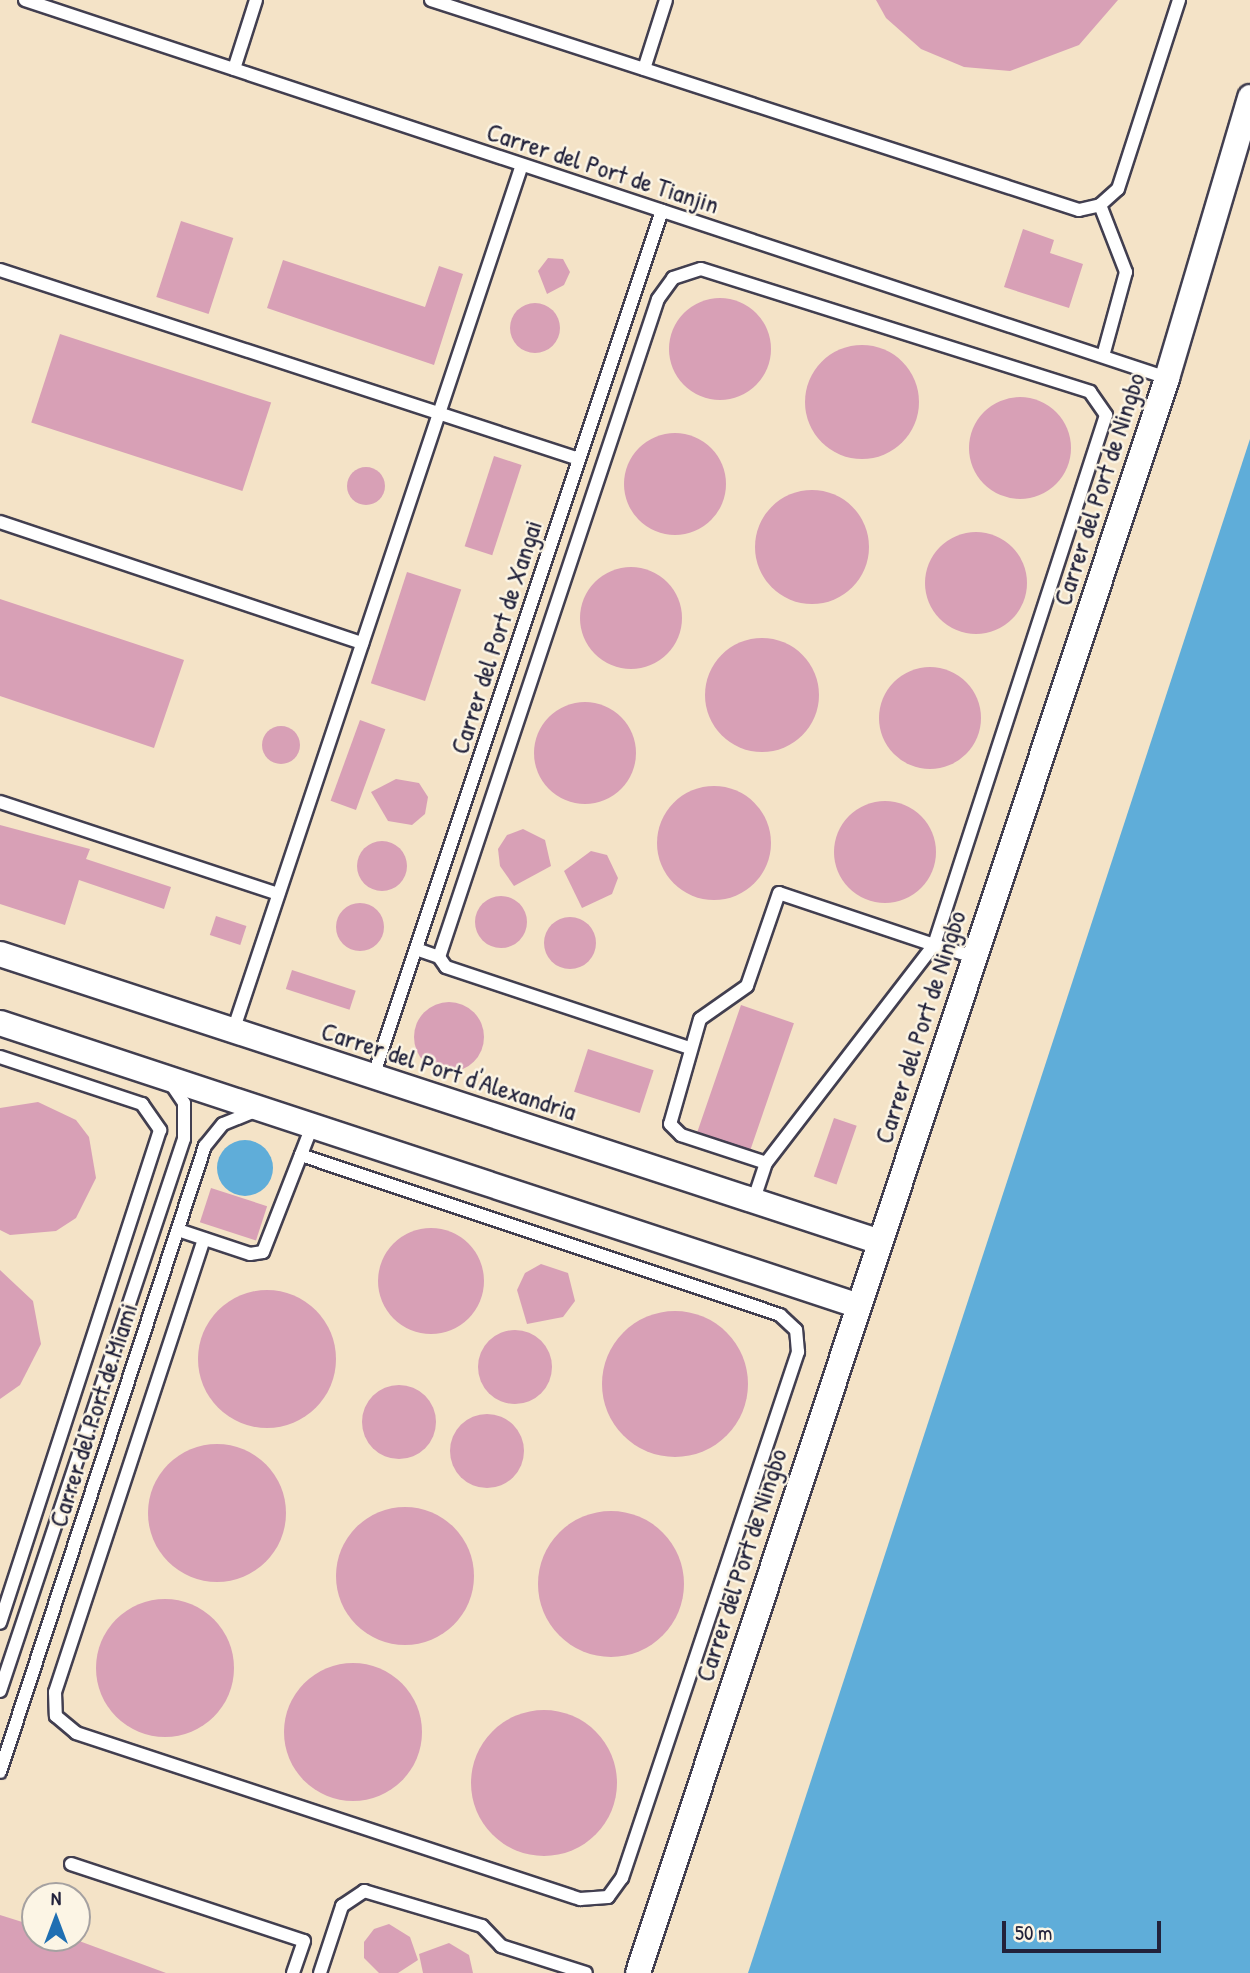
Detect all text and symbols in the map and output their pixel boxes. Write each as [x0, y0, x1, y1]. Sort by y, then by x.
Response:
street label: Carrer del Port de Tianjin [483, 116, 723, 220]
street label: Carrer del Port de Ningbo [1047, 369, 1151, 609]
street label: Carrer del Port de Xangai [444, 516, 548, 758]
street label: Carrer del Port de Ningbo [868, 907, 972, 1147]
street label: Carrer del Port d'Alexandria [318, 1015, 580, 1127]
street label: Carrer del Port de Miami [42, 1299, 144, 1531]
street label: Carrer del Port de Ningbo [689, 1445, 793, 1685]
north arrow [21, 1882, 91, 1952]
text: N [51, 1885, 61, 1911]
scale bar [1005, 1906, 1164, 1950]
text: 50 m [1015, 1918, 1052, 1947]

